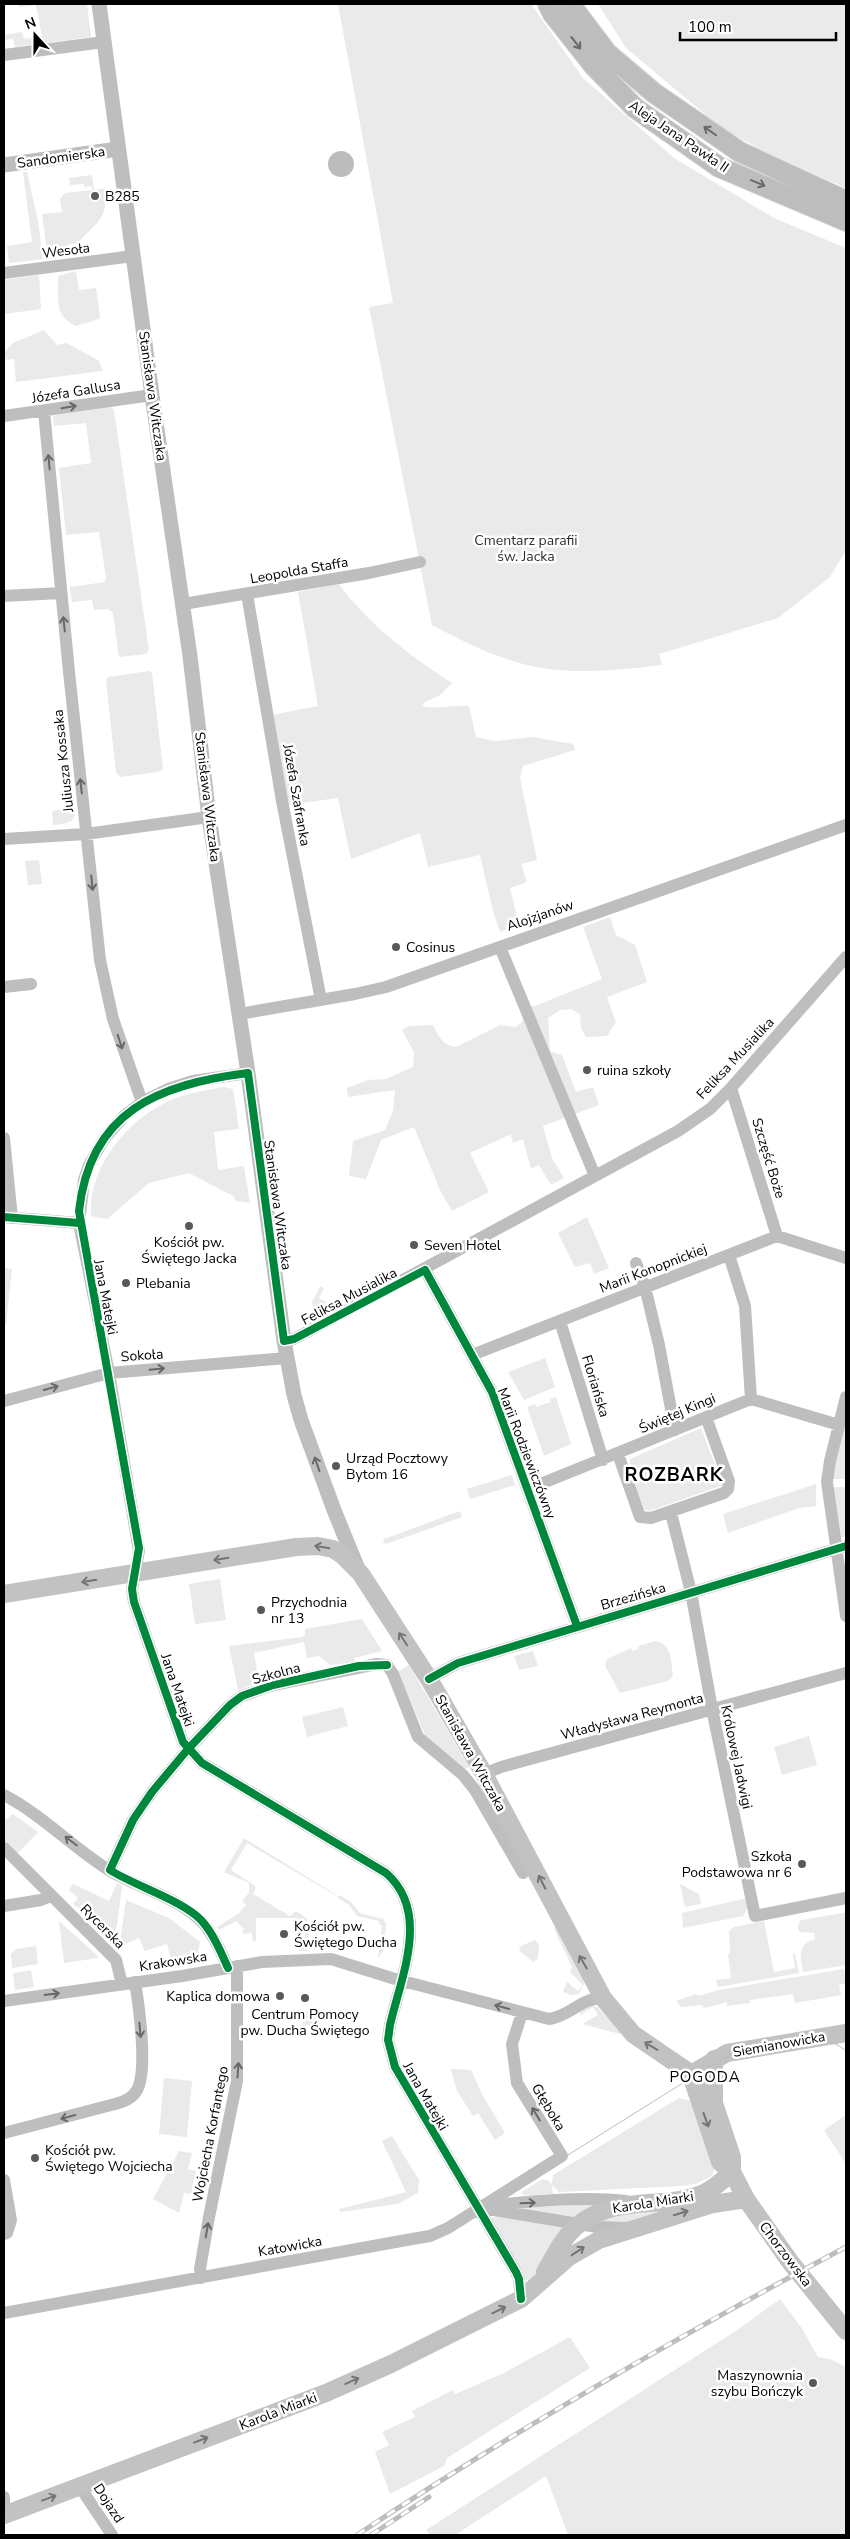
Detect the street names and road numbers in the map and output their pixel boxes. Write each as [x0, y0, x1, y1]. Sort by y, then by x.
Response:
street label: Aleja Jana Pawła II [625, 96, 733, 177]
street label: Sandomierska [16, 142, 106, 173]
street label: Wesoła [41, 238, 91, 263]
street label: Stanisława Witczaka [134, 330, 171, 462]
street label: Józefa Gallusa [29, 375, 122, 408]
street label: Leopolda Staffa [249, 553, 350, 588]
street label: Juliusza Kossaka [49, 709, 78, 814]
street label: Stanisława Witczaka [190, 731, 225, 863]
street label: Józefa Szafranka [278, 742, 315, 848]
street label: Alojzjanów [504, 895, 577, 936]
street label: Feliksa Musialika [692, 1013, 778, 1104]
street label: Szczęść Boże [747, 1116, 790, 1201]
street label: Stanisława Witczaka [259, 1139, 296, 1271]
street label: Marii Konopnickiej [597, 1239, 710, 1298]
street label: Jana Matejki [89, 1257, 122, 1336]
street label: Feliksa Musialika [298, 1263, 400, 1330]
street label: Sokoła [120, 1345, 164, 1366]
street label: Floriańska [577, 1353, 614, 1420]
street label: Marii Rodziewiczówny [493, 1385, 561, 1522]
street label: Świętej Kingi [636, 1389, 718, 1438]
street label: Brzezińska [598, 1578, 668, 1615]
street label: Jana Matejki [156, 1650, 199, 1729]
street label: Szkolna [250, 1658, 302, 1689]
street label: Władysława Reymonta [559, 1688, 706, 1745]
street label: Stanisława Witczaka [430, 1691, 511, 1815]
street label: Królowej Jadwigi [716, 1703, 757, 1811]
street label: Rycerska [76, 1900, 129, 1953]
street label: Krakowska [138, 1947, 208, 1976]
street label: Siemianowicka [731, 2027, 827, 2062]
street label: Jana Matejki [398, 2058, 453, 2134]
street label: Wojciecha Korfantego [188, 2064, 233, 2204]
street label: Głęboka [527, 2080, 570, 2134]
street label: Karola Miarki [611, 2187, 695, 2218]
street label: Chorzowska [755, 2218, 816, 2291]
street label: Katowicka [257, 2232, 324, 2261]
street label: Karola Miarki [237, 2388, 320, 2435]
street label: Dojazd [89, 2480, 128, 2527]

